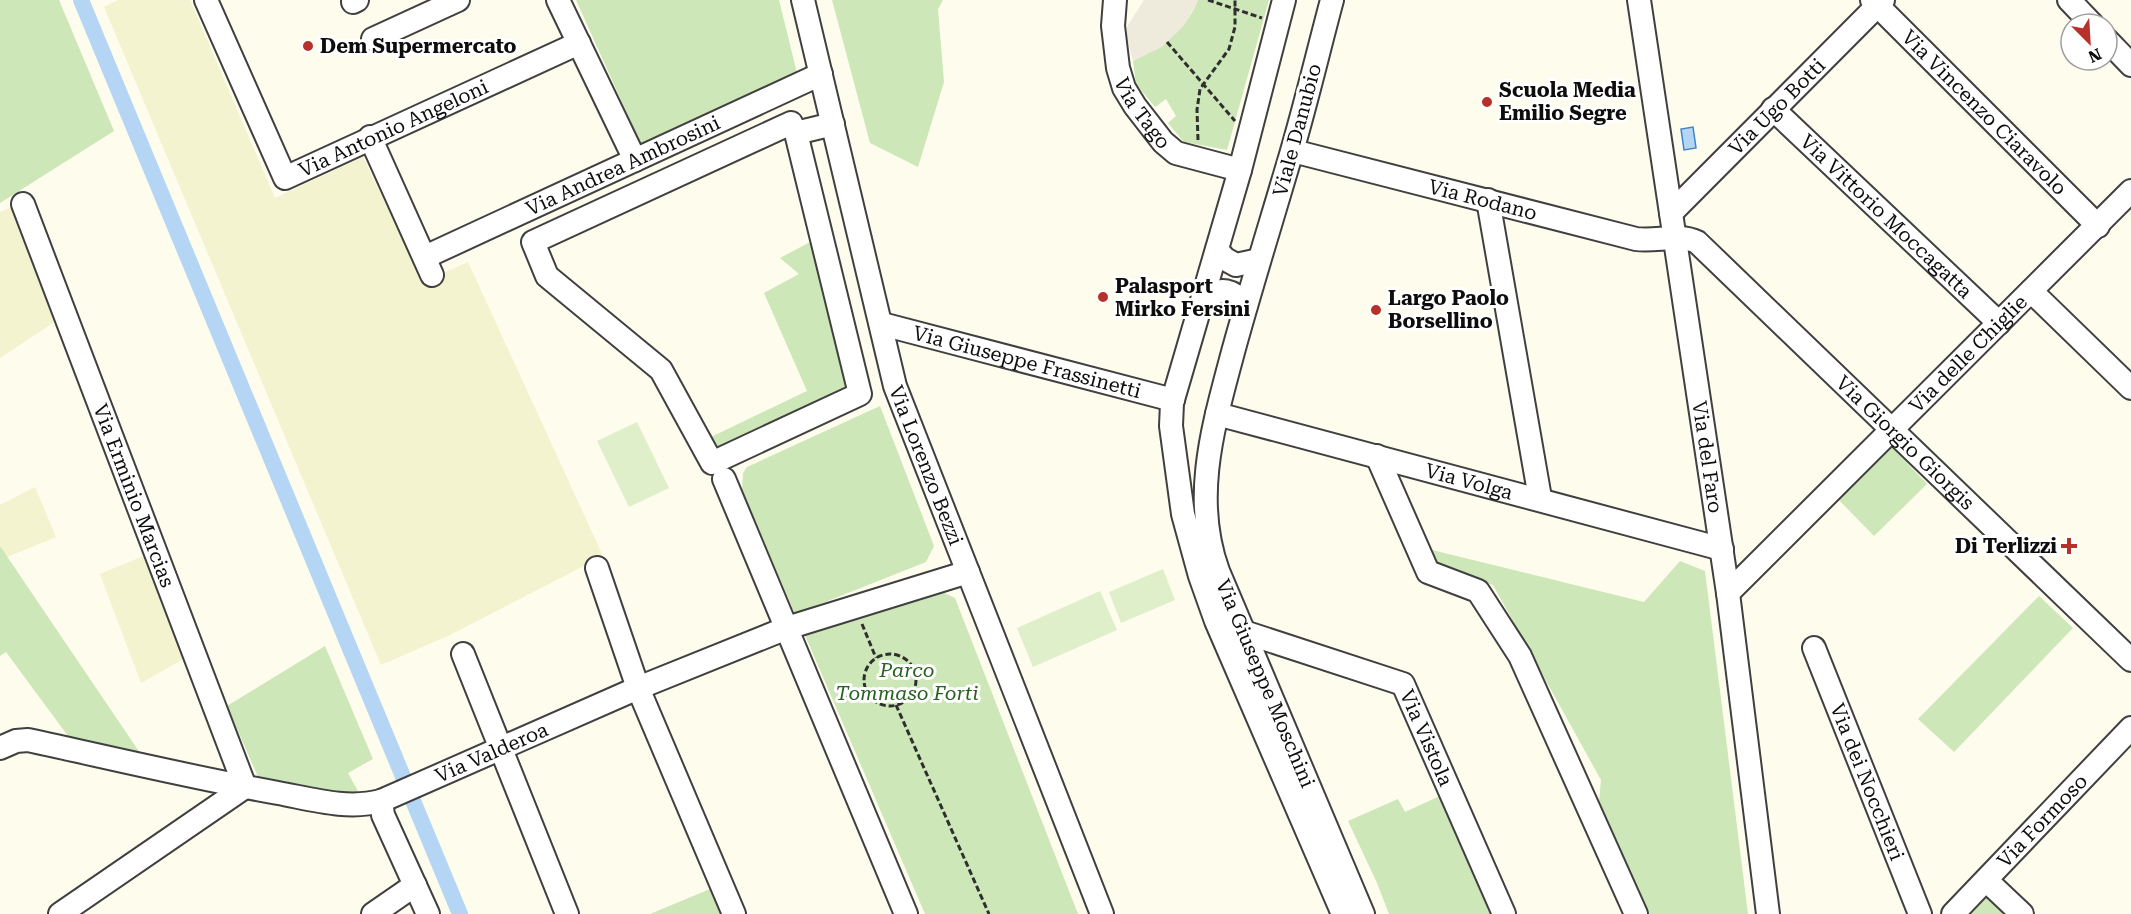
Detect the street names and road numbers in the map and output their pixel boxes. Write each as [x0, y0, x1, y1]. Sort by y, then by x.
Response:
street label: Via Vincenzo Ciaravolo [1897, 25, 2072, 200]
street label: Via Ugo Botti [1724, 53, 1830, 160]
street label: Viale Danubio [1268, 61, 1326, 199]
street label: Via Antonio Angeloni [295, 74, 492, 182]
street label: Via Tago [1110, 75, 1176, 153]
street label: Via Andrea Ambrosini [522, 110, 724, 221]
street label: Via Vittorio Moccagatta [1795, 129, 1977, 303]
street label: Via Rodano [1426, 174, 1540, 225]
street label: Via delle Chiglie [1904, 290, 2032, 417]
street label: Via Giuseppe Frassinetti [911, 321, 1144, 403]
street label: Via Giorgio Giorgis [1831, 371, 1980, 515]
street label: Via Lorenzo Bezzi [884, 382, 968, 549]
street label: Via del Faro [1687, 399, 1728, 515]
street label: Via Erminio Marcias [88, 401, 180, 591]
street label: Via Volga [1423, 458, 1516, 505]
street label: Via Giuseppe Moschini [1211, 576, 1320, 791]
street label: Via Vistola [1395, 686, 1458, 790]
street label: Via dei Nocchieri [1825, 700, 1909, 864]
street label: Via Valderoa [431, 717, 552, 788]
street label: Via Formoso [1992, 769, 2092, 872]

